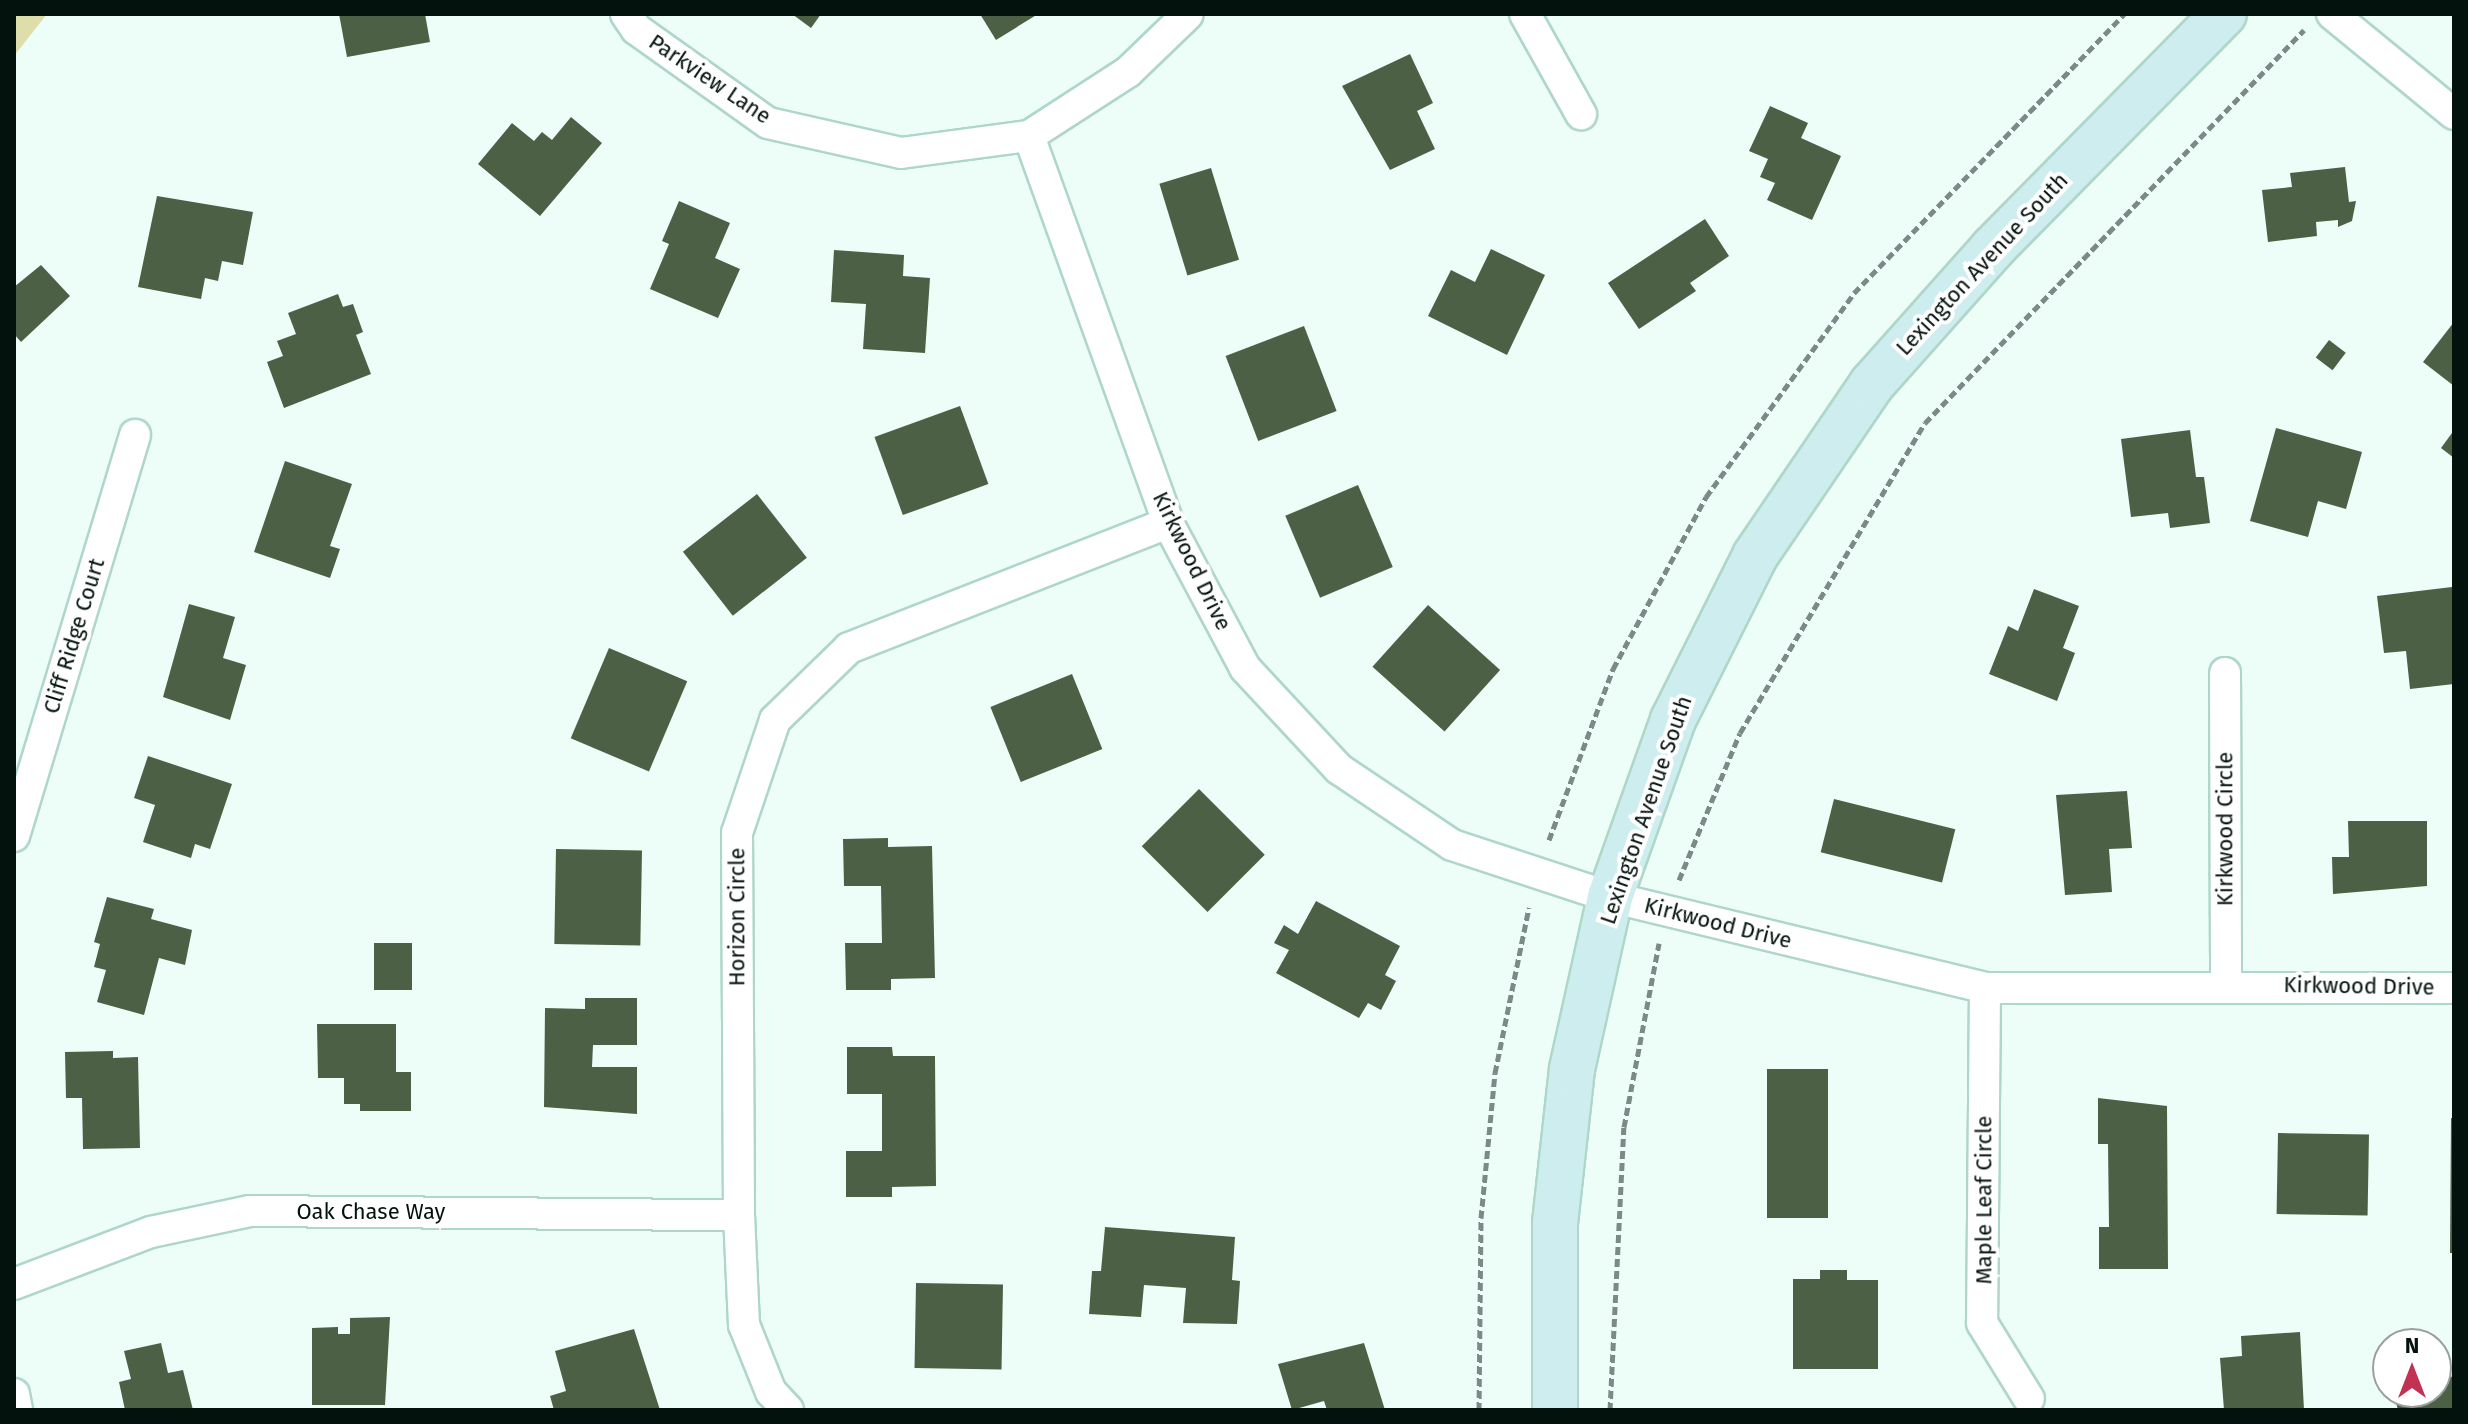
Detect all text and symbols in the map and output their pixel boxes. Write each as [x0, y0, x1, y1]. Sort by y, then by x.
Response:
street label: Parkview Lane [644, 28, 776, 130]
street label: Lexington Avenue South [1891, 167, 2073, 361]
street label: Kirkwood Drive [1147, 487, 1237, 635]
street label: Cliff Ridge Court [38, 555, 110, 717]
street label: Lexington Avenue South [1594, 692, 1698, 928]
street label: Kirkwood Circle [2212, 752, 2238, 906]
street label: Horizon Circle [724, 848, 750, 986]
street label: Kirkwood Drive [1642, 892, 1794, 954]
street label: Kirkwood Drive [2283, 971, 2435, 1001]
street label: Maple Leaf Circle [1971, 1116, 1997, 1284]
street label: Oak Chase Way [297, 1199, 445, 1225]
north arrow [2372, 1328, 2452, 1408]
text: N [2405, 1332, 2419, 1359]

